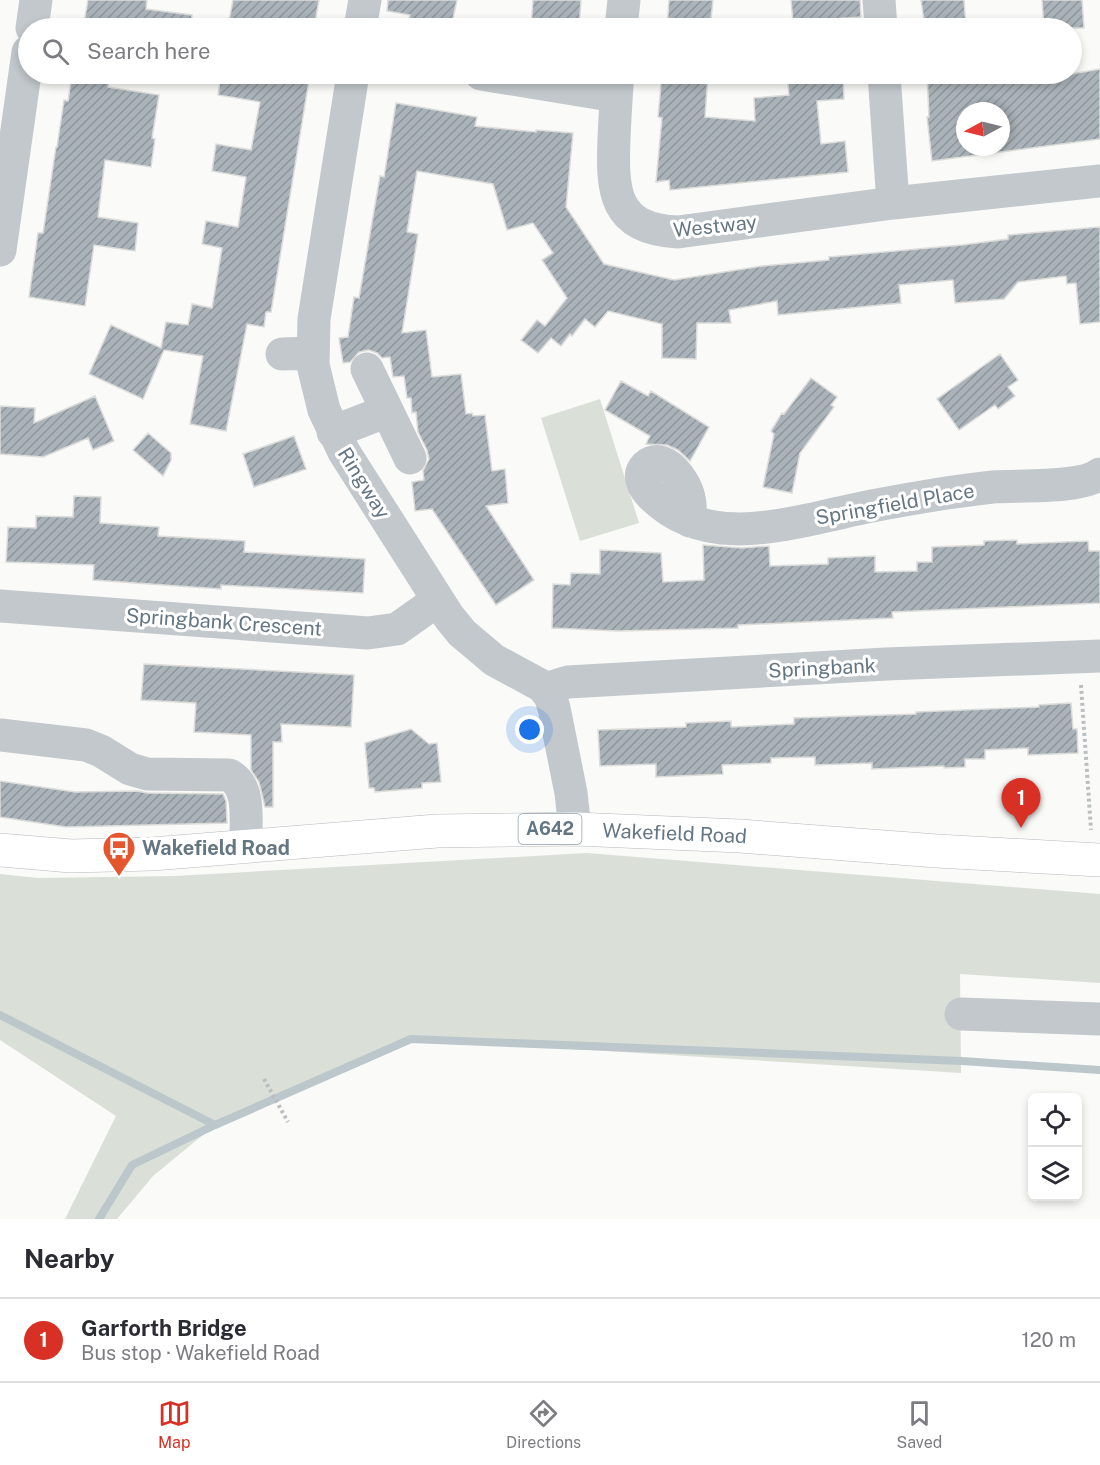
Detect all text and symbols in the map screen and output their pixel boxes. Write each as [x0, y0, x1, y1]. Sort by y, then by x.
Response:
search box [18, 18, 1082, 84]
icon: search [39, 35, 72, 68]
text: Search here [87, 38, 211, 64]
north arrow [956, 102, 1010, 156]
street label: Westway [672, 210, 758, 242]
street label: Ringway [333, 443, 395, 523]
street label: Springfield Place [814, 478, 976, 530]
street label: Springbank Crescent [125, 603, 323, 641]
street label: Springbank [768, 653, 876, 683]
your location [515, 715, 544, 744]
pin: 1 [1002, 778, 1040, 828]
road number: A642 [518, 814, 582, 844]
street label: Wakefield Road [602, 818, 748, 849]
bus stop icon: Wakefield Road [101, 830, 137, 877]
place label: Wakefield Road [142, 836, 290, 860]
map controls [1028, 1093, 1082, 1201]
button: locate [1028, 1093, 1082, 1147]
button: layers [1028, 1147, 1082, 1201]
text: Nearby [24, 1243, 114, 1274]
text: Garforth Bridge [81, 1315, 247, 1341]
text: 1 [39, 1328, 48, 1352]
text: 120 m [1022, 1328, 1076, 1352]
text: Bus stop · Wakefield Road [81, 1341, 320, 1365]
tab: Map [158, 1397, 191, 1452]
tab: Directions [506, 1397, 581, 1452]
tab: Saved [897, 1397, 942, 1452]

